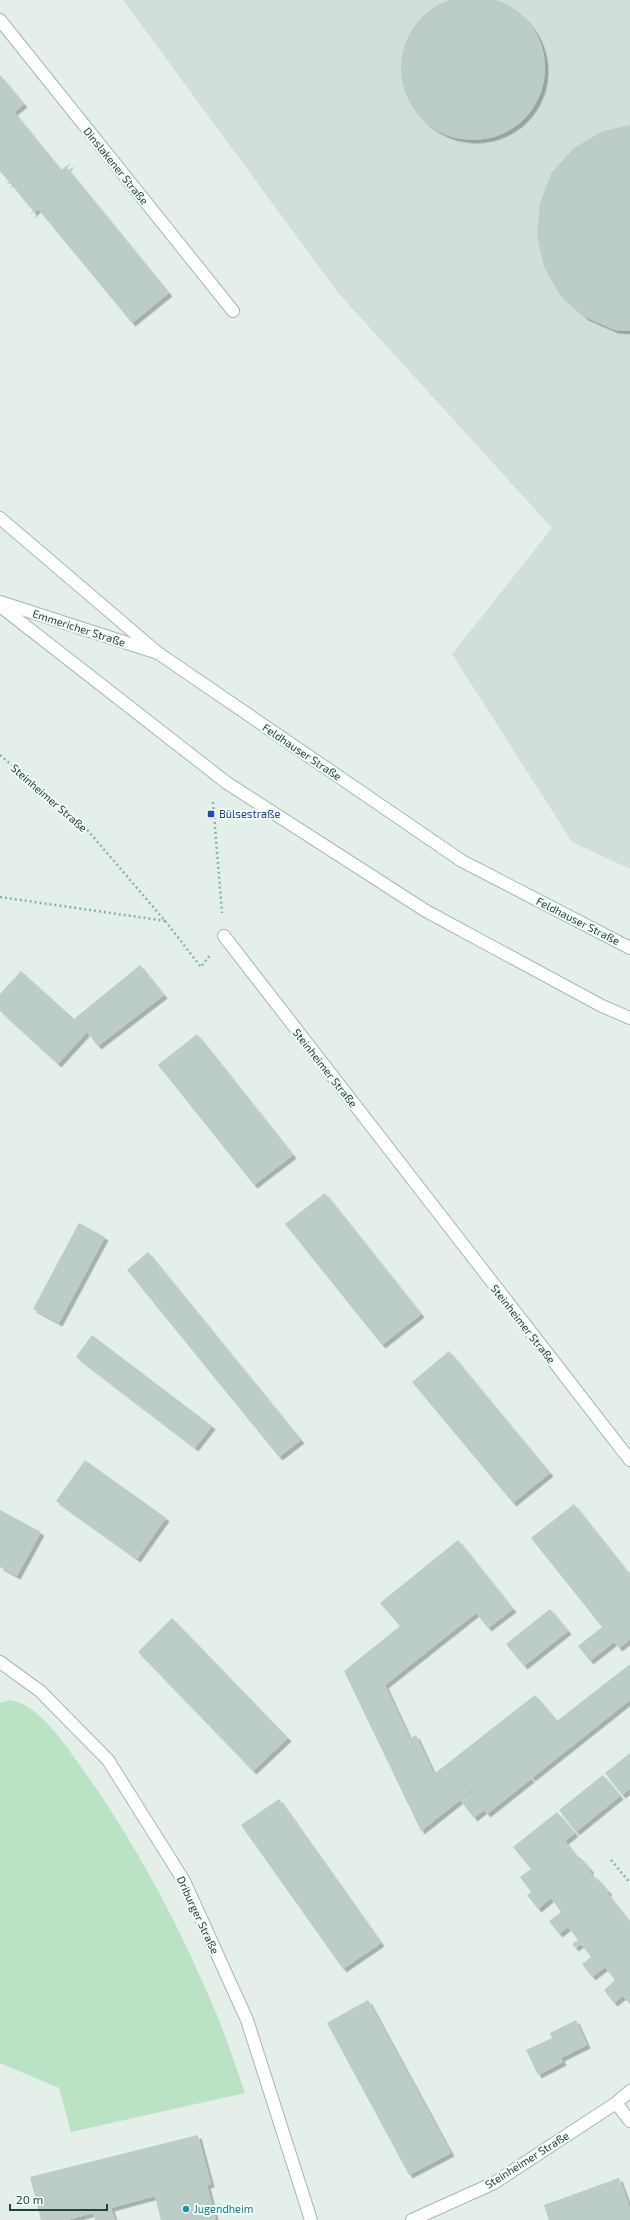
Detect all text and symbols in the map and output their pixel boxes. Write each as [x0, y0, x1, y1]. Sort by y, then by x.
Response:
street label: Dinslakener Straße [81, 124, 152, 207]
street label: Emmericher Straße [31, 606, 127, 649]
street label: Feldhauser Straße [260, 720, 344, 783]
street label: Steinheimer Straße [9, 761, 90, 834]
place label: Bülsestraße [219, 807, 281, 820]
marker: Bülsestraße [206, 809, 216, 819]
street label: Feldhauser Straße [534, 894, 622, 947]
street label: Steinheimer Straße [291, 1026, 360, 1110]
street label: Steinheimer Straße [489, 1282, 558, 1366]
street label: Driburger Straße [175, 1874, 222, 1956]
street label: Steinheimer Straße [482, 2128, 571, 2191]
scale bar [10, 2186, 107, 2212]
text: 20 m [16, 2192, 43, 2206]
place label: Jugendheim [194, 2202, 253, 2215]
marker: Jugendheim [181, 2204, 191, 2214]

